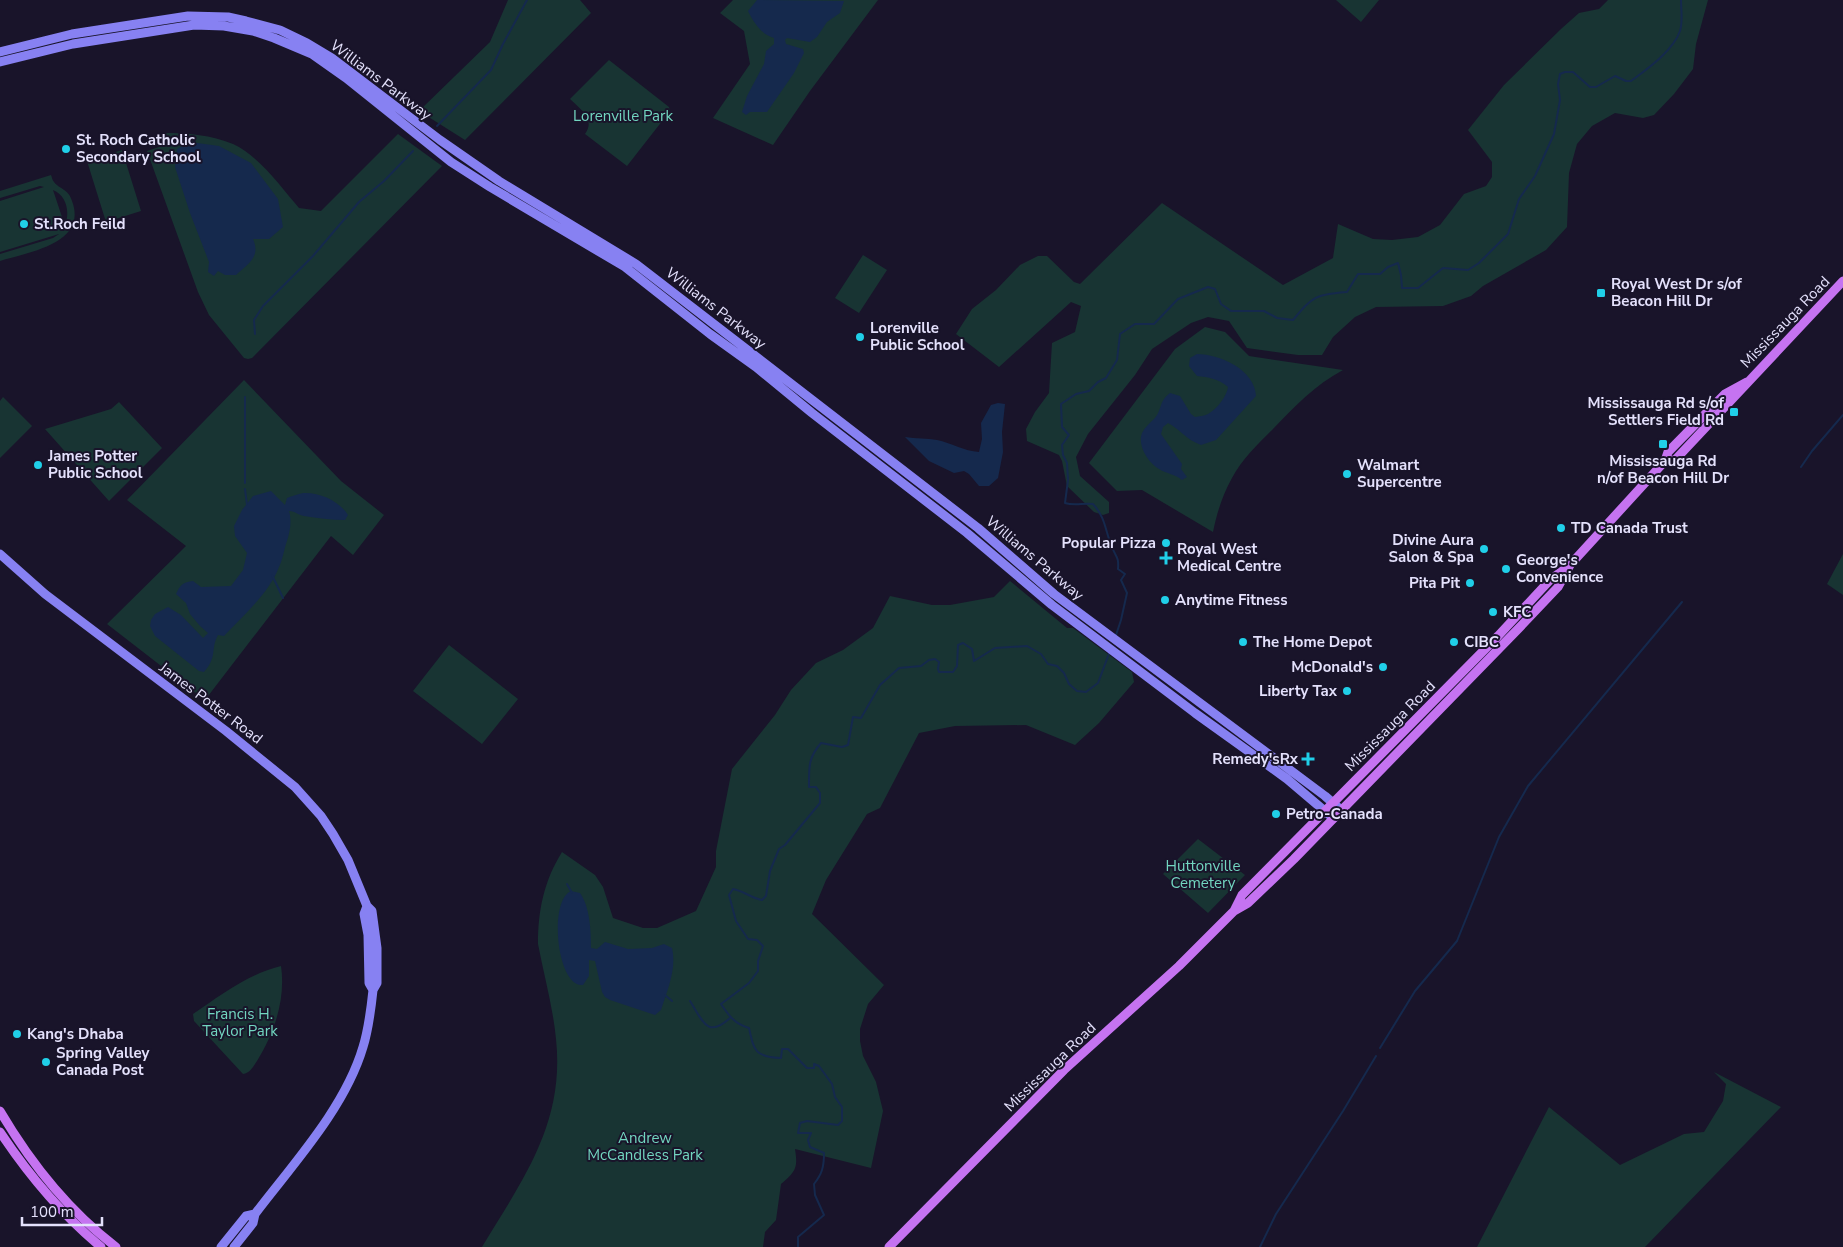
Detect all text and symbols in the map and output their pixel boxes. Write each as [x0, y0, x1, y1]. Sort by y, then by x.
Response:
street label: Williams Parkway [326, 35, 436, 125]
park label: Lorenville Park [573, 106, 673, 126]
place label: St. Roch Catholic Secondary School [76, 130, 201, 167]
marker: St. Roch Catholic Secondary School [60, 143, 72, 155]
place label: St.Roch Feild [34, 214, 126, 234]
marker: St.Roch Feild [18, 218, 30, 230]
street label: Williams Parkway [662, 263, 770, 354]
street label: Mississauga Road [1736, 272, 1834, 372]
place label: Royal West Dr s/of Beacon Hill Dr [1611, 274, 1742, 311]
marker: Royal West Dr s/of Beacon Hill Dr [1595, 287, 1607, 299]
place label: Lorenville Public School [870, 318, 965, 355]
marker: Lorenville Public School [854, 331, 866, 343]
place label: Mississauga Rd s/of Settlers Field Rd [1588, 393, 1725, 430]
marker: Mississauga Rd s/of Settlers Field Rd [1728, 406, 1740, 418]
marker: Mississauga Rd n/of Beacon Hill Dr [1657, 438, 1669, 450]
place label: James Potter Public School [47, 446, 143, 483]
place label: Mississauga Rd n/of Beacon Hill Dr [1597, 451, 1729, 488]
place label: Walmart Supercentre [1357, 455, 1442, 492]
marker: James Potter Public School [32, 459, 44, 471]
marker: Walmart Supercentre [1341, 468, 1353, 480]
street label: Williams Parkway [982, 511, 1088, 605]
place label: TD Canada Trust [1571, 518, 1688, 538]
marker: TD Canada Trust [1555, 522, 1567, 534]
place label: Divine Aura Salon & Spa [1389, 530, 1474, 567]
place label: Popular Pizza [1061, 533, 1156, 553]
marker: Popular Pizza [1160, 537, 1172, 549]
place label: Royal West Medical Centre [1177, 539, 1281, 576]
marker: Divine Aura Salon & Spa [1478, 543, 1490, 555]
place label: George's Convenience [1516, 550, 1603, 587]
marker: Royal West Medical Centre [1159, 551, 1173, 565]
marker: George's Convenience [1500, 563, 1512, 575]
place label: Pita Pit [1409, 573, 1460, 593]
marker: Pita Pit [1464, 577, 1476, 589]
place label: Anytime Fitness [1175, 590, 1287, 610]
marker: Anytime Fitness [1159, 594, 1171, 606]
place label: KFC [1503, 602, 1531, 622]
marker: KFC [1487, 606, 1499, 618]
place label: The Home Depot [1253, 632, 1372, 652]
place label: CIBC [1464, 632, 1499, 652]
marker: The Home Depot [1237, 636, 1249, 648]
marker: CIBC [1448, 636, 1460, 648]
street label: James Potter Road [154, 657, 267, 748]
place label: McDonald's [1291, 657, 1373, 677]
marker: McDonald's [1377, 661, 1389, 673]
street label: Mississauga Road [1340, 676, 1440, 776]
place label: Liberty Tax [1259, 681, 1338, 701]
marker: Liberty Tax [1341, 685, 1353, 697]
place label: Remedy'sRx [1212, 749, 1299, 769]
marker: Remedy'sRx [1302, 753, 1314, 765]
place label: Petro-Canada [1286, 804, 1383, 824]
marker: Petro-Canada [1270, 808, 1282, 820]
park label: Huttonville Cemetery [1166, 856, 1240, 893]
park label: Francis H. Taylor Park [202, 1004, 278, 1041]
street label: Mississauga Road [1000, 1018, 1100, 1116]
place label: Kang's Dhaba [27, 1024, 124, 1044]
marker: Kang's Dhaba [11, 1028, 23, 1040]
place label: Spring Valley Canada Post [56, 1043, 150, 1080]
marker: Spring Valley Canada Post [40, 1056, 52, 1068]
park label: Andrew McCandless Park [587, 1128, 703, 1165]
scale bar [22, 1194, 102, 1226]
text: 100 m [30, 1202, 74, 1222]

